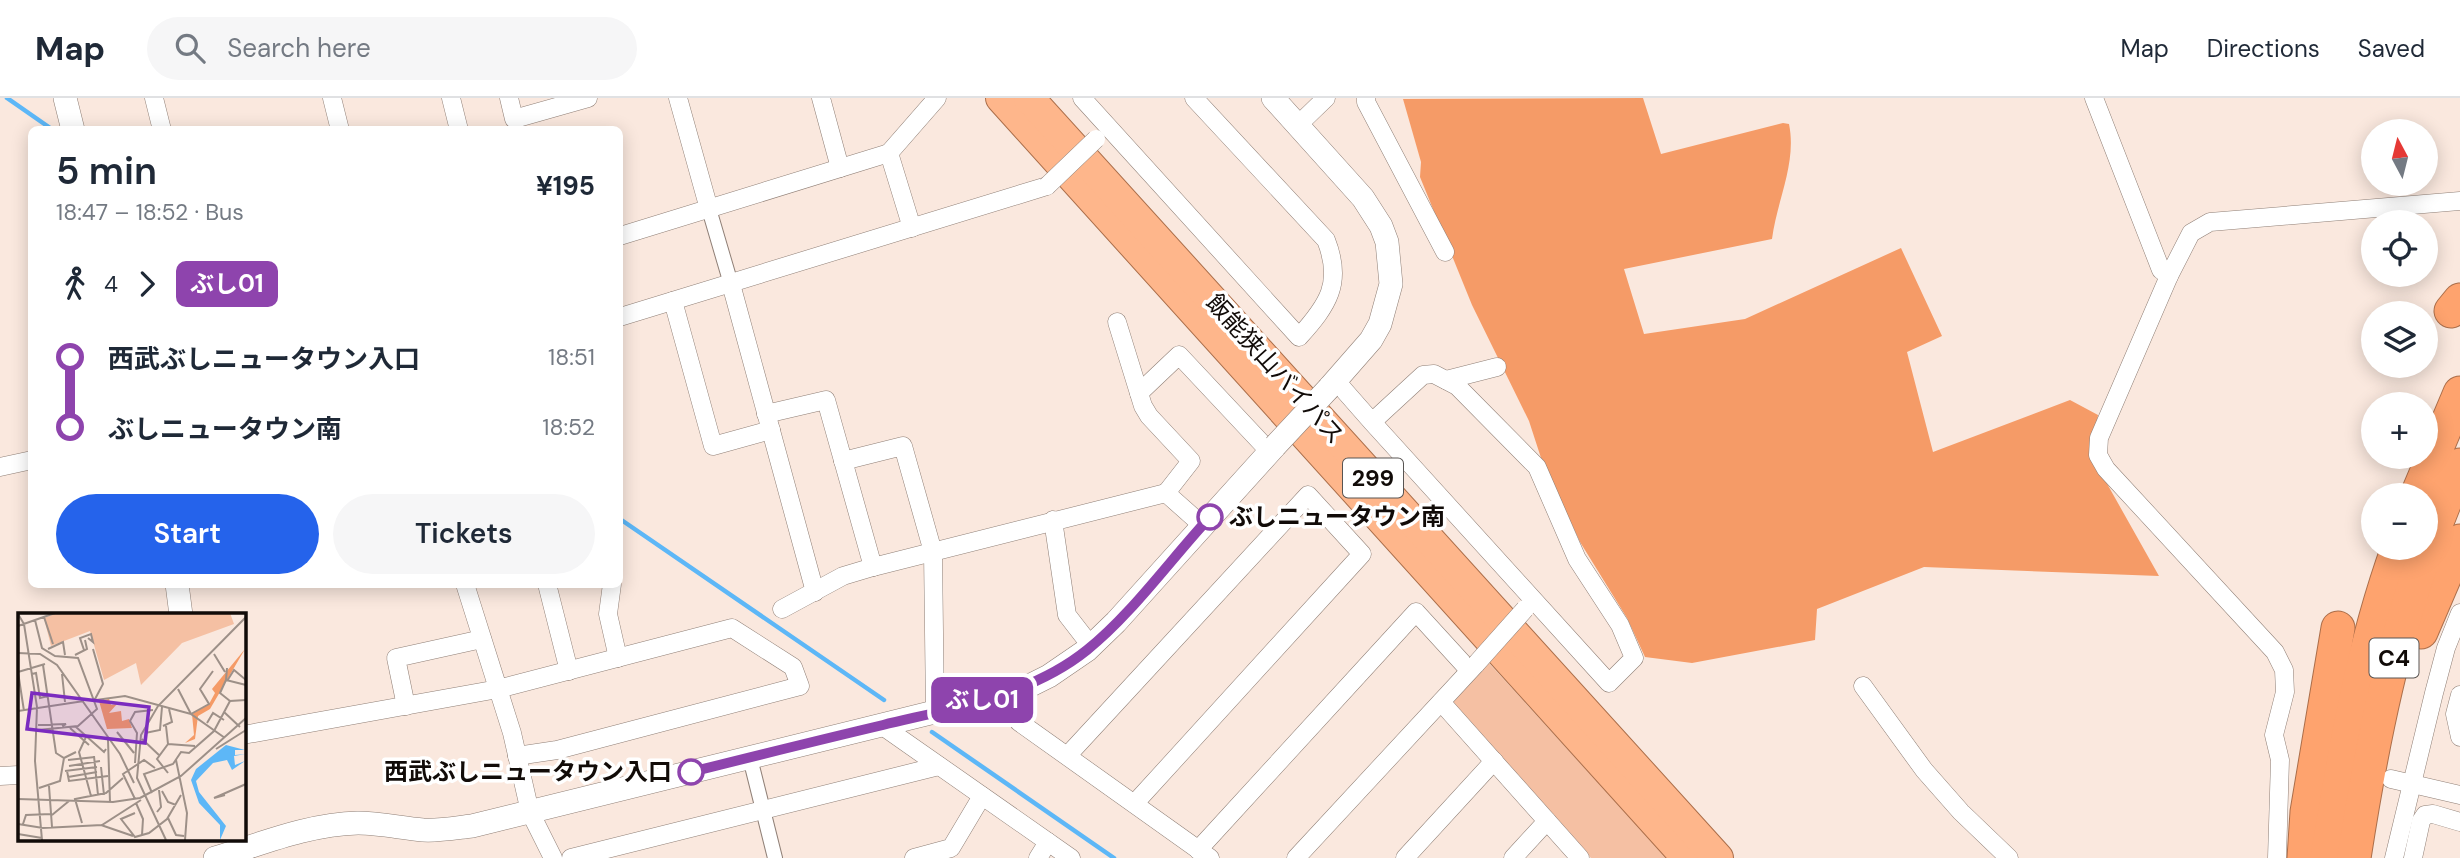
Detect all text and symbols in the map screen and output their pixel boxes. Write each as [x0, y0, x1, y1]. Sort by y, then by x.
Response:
search box [147, 17, 637, 80]
text: Map [35, 27, 105, 70]
icon: search [171, 29, 209, 67]
text: Search here [227, 31, 371, 65]
text: Map [2121, 33, 2169, 64]
text: Directions [2207, 33, 2320, 64]
text: Saved [2358, 33, 2425, 64]
north arrow [2361, 119, 2438, 196]
map controls [2361, 119, 2438, 560]
text: 5 min [56, 146, 157, 196]
text: ¥195 [536, 169, 595, 203]
text: 18:47 – 18:52 · Bus [56, 197, 244, 227]
button: locate [2361, 210, 2438, 287]
icon: walk [56, 265, 94, 303]
icon: forward [128, 265, 166, 303]
text: ぶし01 [190, 268, 264, 299]
text: 4 [104, 269, 118, 299]
street label: 飯能狭山バイパス [1200, 287, 1351, 450]
button: layers [2361, 301, 2438, 378]
text: 西武ぶしニュータウン入口 [108, 342, 420, 376]
text: 18:51 [548, 342, 595, 372]
button: + [2361, 392, 2438, 469]
text: ぶしニュータウン南 [108, 412, 342, 446]
text: 18:52 [542, 412, 595, 442]
road number: 299 [1343, 458, 1403, 498]
button: − [2361, 483, 2438, 560]
button: Start [56, 494, 319, 574]
button: Tickets [333, 494, 595, 574]
place label: ぶしニュータウン南 [1229, 501, 1445, 532]
marker: ぶしニュータウン南 [1197, 504, 1223, 530]
inset map [18, 613, 245, 840]
road number: C4 [2370, 638, 2418, 678]
line badge: ぶし01 [933, 677, 1031, 723]
text: ぶし01 [945, 684, 1019, 715]
place label: 西武ぶしニュータウン入口 [384, 756, 672, 787]
marker: 西武ぶしニュータウン入口 [678, 759, 704, 785]

